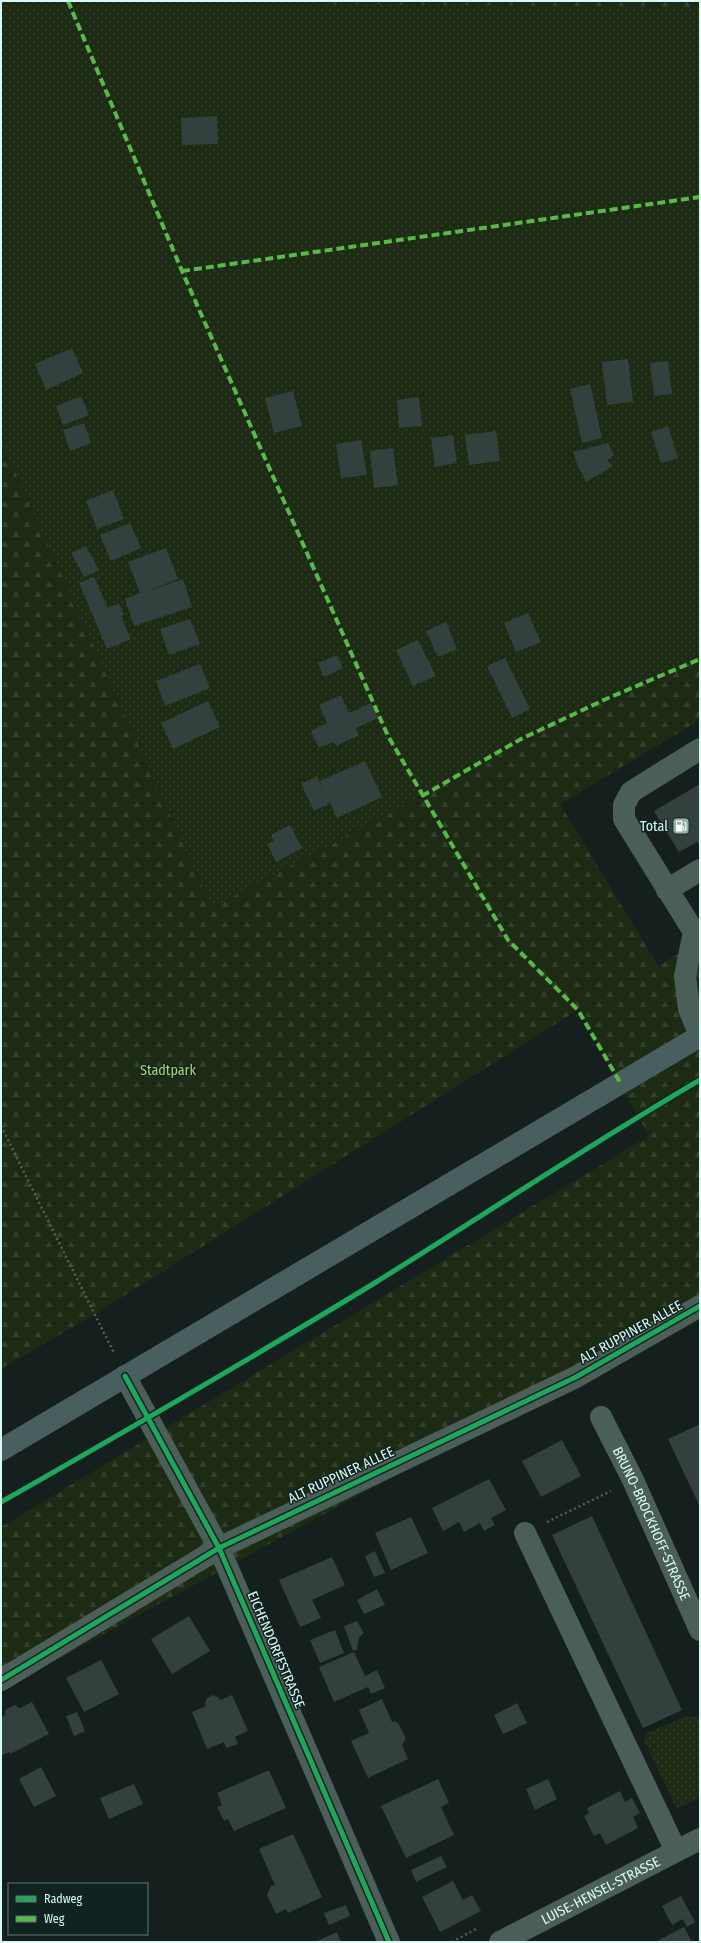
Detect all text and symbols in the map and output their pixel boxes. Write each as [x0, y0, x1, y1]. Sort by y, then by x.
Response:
fuel station icon: Total [671, 816, 691, 836]
place label: Total [640, 818, 668, 835]
park label: Stadtpark [140, 1062, 196, 1079]
street label: ALT RUPPINER ALLEE [577, 1296, 686, 1367]
street label: ALT RUPPINER ALLEE [285, 1443, 397, 1507]
street label: BRUNO-BROCKHOFF-STRASSE [609, 1444, 694, 1603]
street label: EICHENDORFFSTRASSE [244, 1589, 309, 1712]
street label: LUISE-HENSEL-STRASSE [538, 1852, 663, 1928]
legend [8, 1883, 148, 1935]
text: Radweg [44, 1892, 83, 1906]
text: Weg [44, 1912, 65, 1926]

